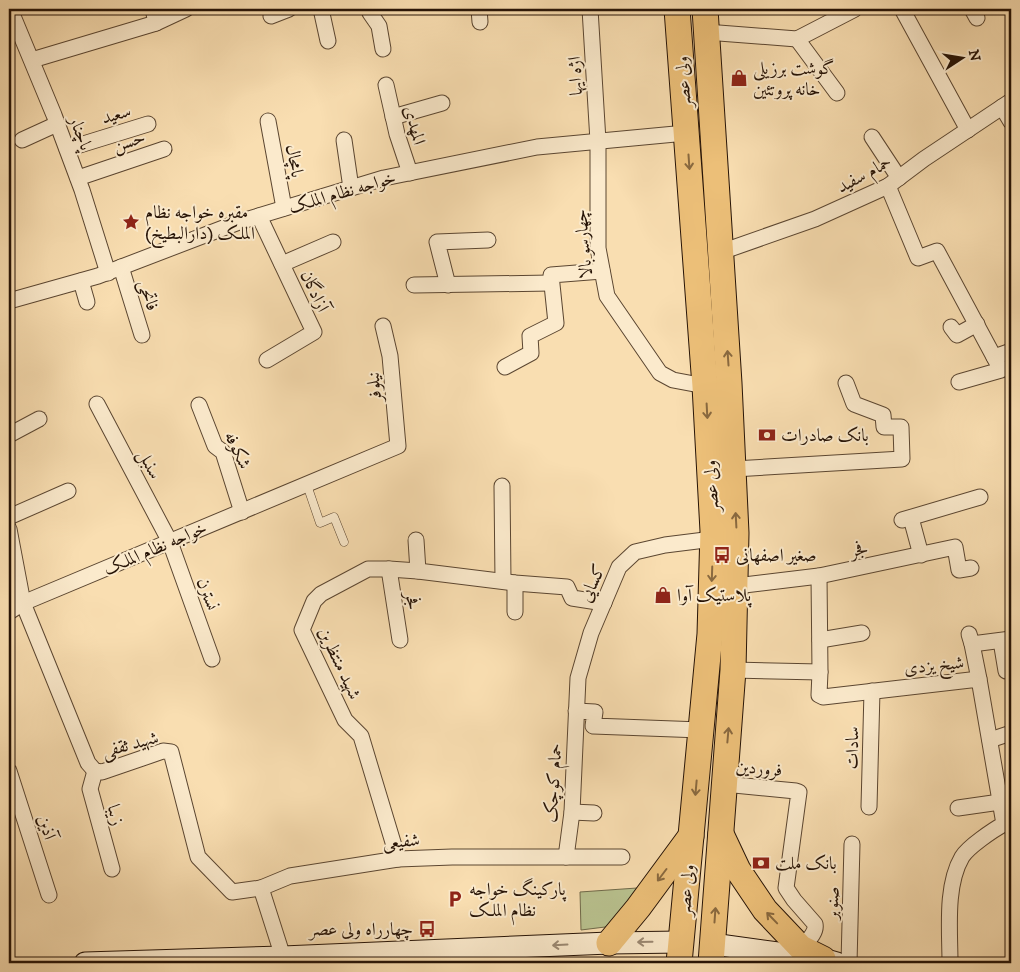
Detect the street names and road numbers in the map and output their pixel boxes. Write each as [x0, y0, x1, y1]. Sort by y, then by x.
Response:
street label: ولی عصر [671, 55, 697, 110]
street label: اژه ایها [564, 56, 588, 96]
street label: سعید [99, 100, 134, 130]
street label: المهدی [398, 103, 430, 147]
street label: پاچنار [62, 111, 97, 155]
street label: حسن [110, 126, 148, 158]
street label: پامچال [279, 143, 308, 181]
street label: حمام سفید [833, 151, 898, 202]
street label: خواجه نظام الملک [286, 167, 400, 223]
street label: چهارسو بالا [570, 208, 598, 279]
street label: آزادگان [295, 266, 335, 318]
street label: فاتحی [133, 277, 163, 314]
street label: نیلوفر [363, 371, 387, 405]
street label: شکوفه [219, 428, 255, 473]
street label: سنبل [131, 446, 166, 484]
street label: ولی عصر [700, 460, 724, 514]
street label: خواجه نظام الملک [100, 517, 212, 584]
street label: فجر [846, 537, 870, 563]
street label: کسایی [575, 561, 611, 606]
street label: نسترن [191, 575, 223, 614]
street label: فجر [400, 589, 424, 612]
street label: شهید منتظرین [313, 624, 365, 703]
street label: شیخ یزدی [903, 652, 966, 684]
street label: سادات [842, 726, 864, 770]
street label: شهید ثقفی [100, 727, 161, 764]
street label: حمام کوچک [540, 743, 572, 824]
street label: فروردین [735, 756, 783, 782]
street label: زیبا [102, 802, 128, 828]
street label: آذین [32, 812, 61, 844]
street label: شفیعی [382, 829, 421, 856]
street label: ولی عصر [674, 863, 700, 919]
street label: صنوبر [821, 886, 845, 922]

